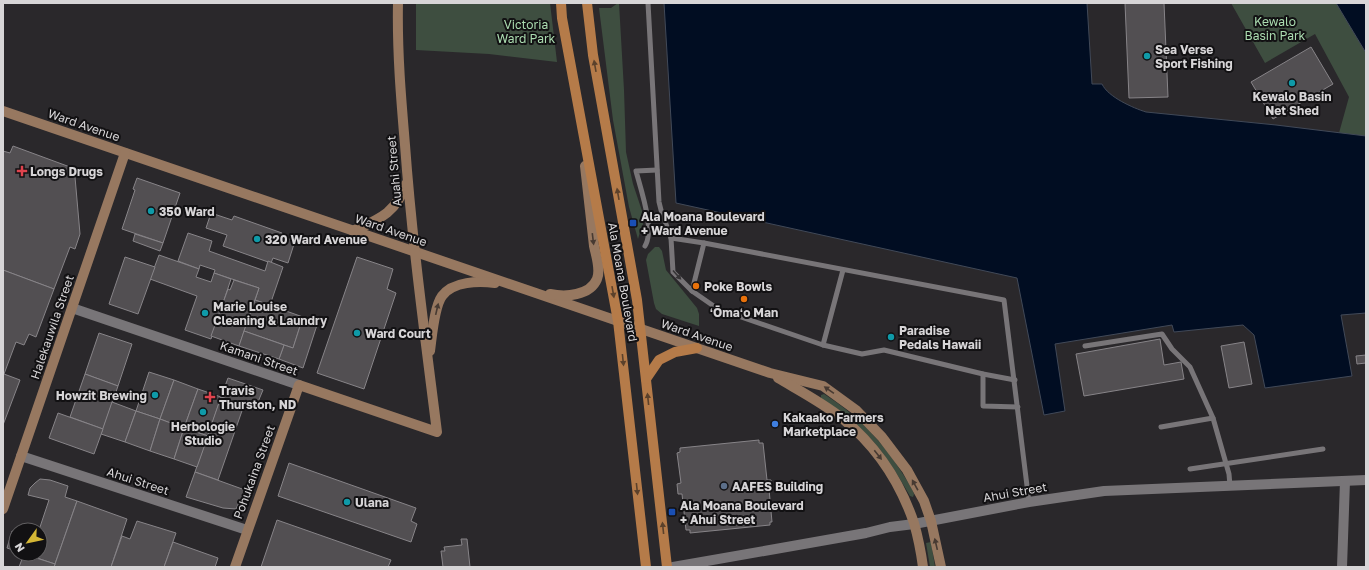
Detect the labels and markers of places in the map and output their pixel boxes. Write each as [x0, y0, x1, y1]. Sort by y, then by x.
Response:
place label: Sea Verse Sport Fishing [1155, 42, 1233, 71]
marker: Sea Verse Sport Fishing [1142, 51, 1152, 61]
marker: Kewalo Basin Net Shed [1287, 78, 1297, 88]
place label: Kewalo Basin Net Shed [1253, 89, 1331, 118]
place label: Longs Drugs [30, 164, 103, 179]
marker: Longs Drugs [17, 166, 27, 176]
place label: 350 Ward [159, 204, 215, 219]
marker: 350 Ward [146, 206, 156, 216]
place label: Ala Moana Boulevard + Ward Avenue [641, 209, 765, 238]
marker: Ala Moana Boulevard + Ward Avenue [628, 218, 638, 228]
place label: 320 Ward Avenue [265, 232, 367, 247]
marker: 320 Ward Avenue [252, 234, 262, 244]
place label: Poke Bowls [704, 279, 773, 294]
marker: Poke Bowls [691, 281, 701, 291]
marker: ʻŌmaʻo Man [739, 294, 749, 304]
place label: Marie Louise Cleaning & Laundry [213, 299, 328, 328]
place label: ʻŌmaʻo Man [710, 305, 778, 320]
marker: Marie Louise Cleaning & Laundry [200, 308, 210, 318]
place label: Paradise Pedals Hawaii [899, 323, 981, 352]
place label: Ward Court [365, 326, 431, 341]
marker: Ward Court [352, 328, 362, 338]
marker: Paradise Pedals Hawaii [886, 332, 896, 342]
place label: Travis Thurston, ND [219, 383, 297, 412]
place label: Howzit Brewing [56, 388, 147, 403]
marker: Howzit Brewing [150, 390, 160, 400]
marker: Travis Thurston, ND [204, 391, 216, 403]
marker: Herbologie Studio [198, 407, 208, 417]
place label: Kakaako Farmers Marketplace [783, 410, 884, 439]
place label: Herbologie Studio [171, 419, 235, 448]
marker: Kakaako Farmers Marketplace [770, 419, 780, 429]
place label: AAFES Building [732, 479, 823, 494]
marker: AAFES Building [719, 481, 729, 491]
place label: Ulana [355, 495, 389, 510]
marker: Ulana [342, 497, 352, 507]
place label: Ala Moana Boulevard + Ahui Street [680, 498, 804, 527]
marker: Ala Moana Boulevard + Ahui Street [667, 507, 677, 517]

